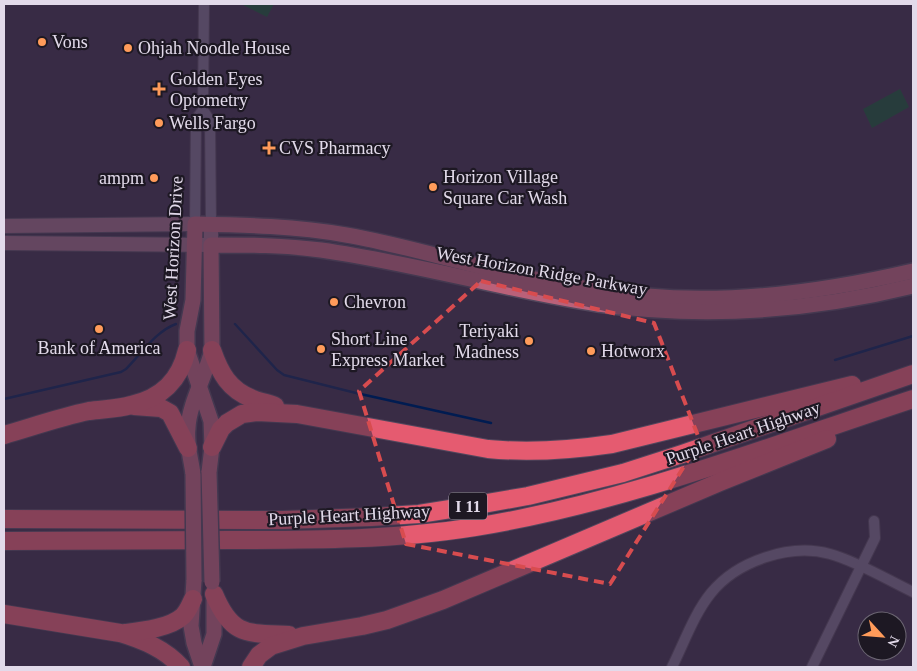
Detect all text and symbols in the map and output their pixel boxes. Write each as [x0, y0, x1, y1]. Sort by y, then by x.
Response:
place label: Vons [52, 32, 88, 52]
marker: Vons [36, 36, 48, 48]
place label: Ohjah Noodle House [138, 38, 290, 58]
marker: Ohjah Noodle House [122, 42, 134, 54]
place label: Golden Eyes Optometry [170, 69, 262, 110]
marker: Golden Eyes Optometry [152, 82, 166, 96]
place label: Wells Fargo [169, 113, 256, 133]
marker: Wells Fargo [153, 117, 165, 129]
place label: CVS Pharmacy [279, 138, 391, 158]
marker: CVS Pharmacy [263, 142, 275, 154]
place label: Horizon Village Square Car Wash [443, 167, 567, 208]
place label: ampm [99, 168, 144, 188]
marker: ampm [148, 172, 160, 184]
street label: West Horizon Drive [159, 175, 187, 321]
marker: Horizon Village Square Car Wash [427, 181, 439, 193]
street label: West Horizon Ridge Parkway [435, 243, 649, 299]
place label: Chevron [344, 292, 406, 312]
marker: Chevron [328, 296, 340, 308]
place label: Teriyaki Madness [455, 321, 519, 362]
marker: Bank of America [93, 323, 105, 335]
place label: Short Line Express Market [331, 329, 444, 370]
marker: Teriyaki Madness [523, 335, 535, 347]
place label: Bank of America [38, 338, 160, 358]
place label: Hotworx [601, 341, 665, 361]
marker: Short Line Express Market [315, 343, 327, 355]
marker: Hotworx [585, 345, 597, 357]
street label: Purple Heart Highway [663, 397, 823, 469]
road number: I 11 [449, 492, 487, 520]
street label: Purple Heart Highway [268, 501, 430, 529]
north arrow [857, 611, 907, 661]
text: N [884, 634, 902, 649]

